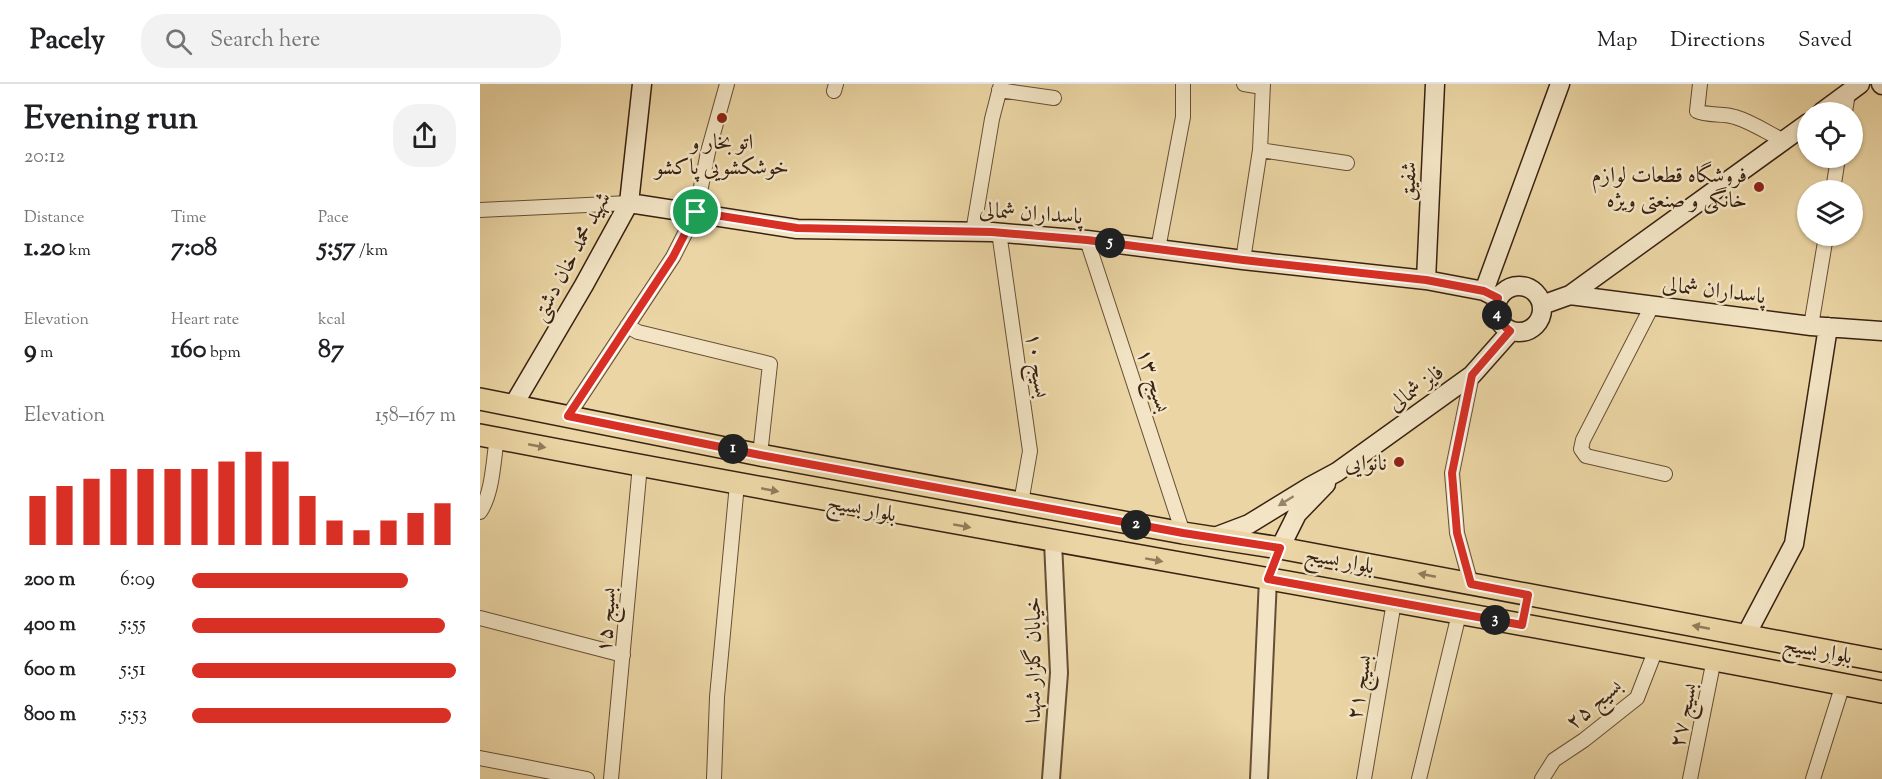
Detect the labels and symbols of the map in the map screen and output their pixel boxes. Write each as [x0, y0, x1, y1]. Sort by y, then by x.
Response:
marker: اتو بخار و خوشکشویی پاکشو [715, 111, 729, 125]
place label: اتو بخار و خوشکشویی پاکشو [653, 128, 789, 185]
street label: شفیق [1393, 161, 1427, 202]
place label: فروشگاه قطعات لوازم خانگی و صنعتی ویژه [1591, 161, 1747, 218]
marker: فروشگاه قطعات لوازم خانگی و صنعتی ویژه [1752, 180, 1766, 194]
pin [670, 186, 721, 237]
street label: شهید محمد خان دشتی [525, 187, 620, 328]
street label: پاسداران شمالی [978, 195, 1086, 235]
pin: 5 [1095, 228, 1125, 258]
street label: پاسداران شمالی [1660, 270, 1769, 314]
pin: 4 [1482, 300, 1512, 330]
street label: بسیج ۱۰ [1015, 331, 1056, 400]
street label: بسیج ۱۳ [1126, 345, 1178, 417]
street label: فایز شمالی [1382, 358, 1452, 421]
pin: 1 [718, 434, 748, 464]
one-way arrow [528, 442, 547, 451]
place label: نانوایی [1345, 449, 1387, 481]
marker: نانوایی [1392, 455, 1406, 469]
one-way arrow [761, 486, 780, 495]
street label: بلوار بسیج [824, 488, 899, 533]
one-way arrow [1278, 496, 1294, 507]
pin: 2 [1121, 510, 1151, 540]
one-way arrow [953, 522, 972, 531]
street label: بلوار بسیج [1302, 540, 1377, 585]
one-way arrow [1145, 555, 1164, 564]
one-way arrow [1417, 570, 1436, 579]
street label: بسیج ۱۵ [589, 586, 628, 654]
street label: خیابان گلزار شهدا [1019, 596, 1051, 724]
pin: 3 [1480, 605, 1510, 635]
one-way arrow [1691, 622, 1710, 631]
street label: بلوار بسیج [1780, 630, 1855, 675]
street label: بسیج ۲۱ [1340, 652, 1383, 723]
street label: بسیج ۲۵ [1560, 672, 1631, 739]
street label: بسیج ۲۷ [1662, 680, 1708, 751]

